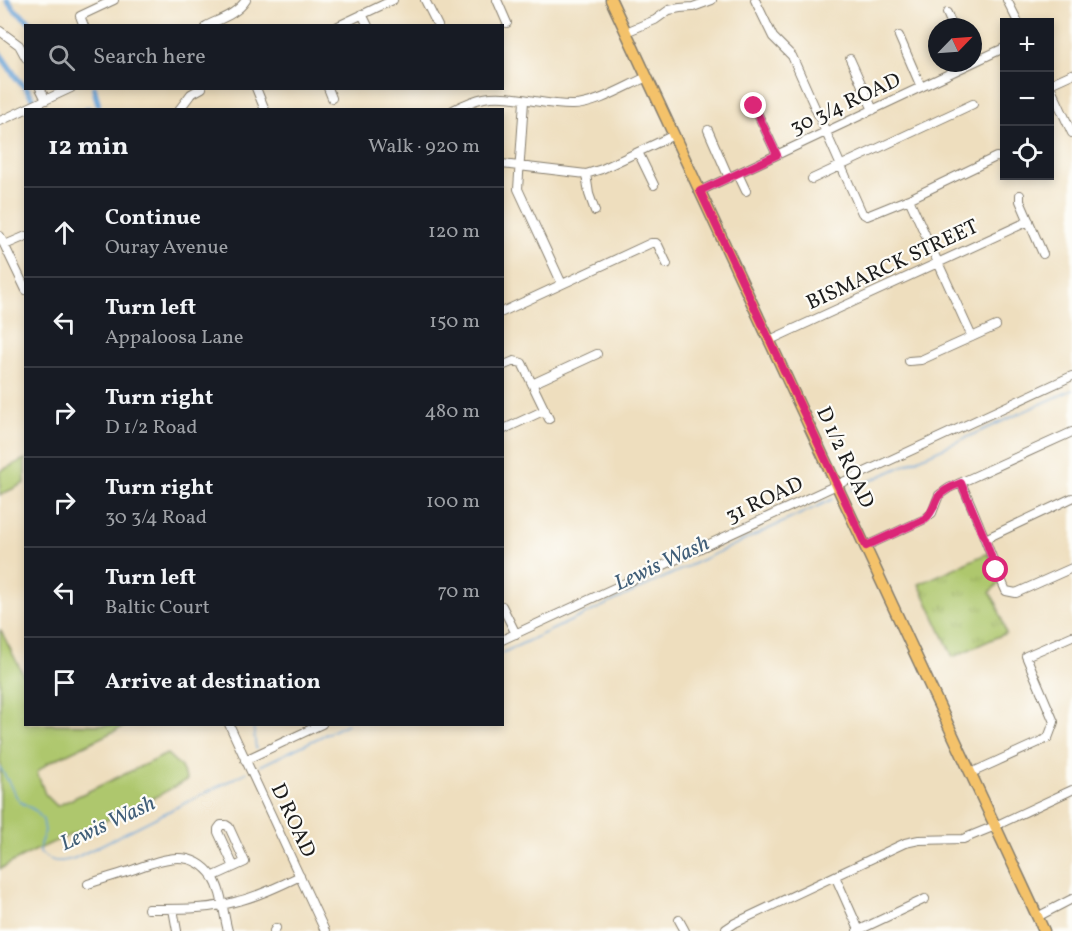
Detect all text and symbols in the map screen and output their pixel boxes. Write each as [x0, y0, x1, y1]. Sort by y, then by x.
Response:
north arrow [928, 18, 982, 72]
map controls [1000, 18, 1054, 180]
button: + [1000, 18, 1054, 72]
search box [24, 24, 504, 90]
icon: search [45, 41, 78, 74]
text: Search here [93, 42, 206, 73]
street label: 30 3/4 ROAD [786, 66, 906, 143]
button: − [1000, 72, 1054, 126]
route end [740, 92, 766, 118]
button: locate [1000, 126, 1054, 180]
text: 12 min [48, 129, 129, 165]
text: Walk · 920 m [368, 133, 480, 161]
text: Continue [105, 203, 201, 234]
street label: BISMARCK STREET [802, 213, 983, 318]
icon: ahead [48, 216, 81, 249]
text: 120 m [428, 218, 480, 246]
text: Ouray Avenue [105, 234, 228, 262]
text: Turn left [105, 293, 196, 324]
icon: left [48, 306, 81, 339]
text: 150 m [429, 308, 480, 336]
text: Appaloosa Lane [105, 324, 244, 352]
text: Turn right [105, 383, 213, 414]
icon: right [48, 396, 81, 429]
text: 480 m [425, 398, 480, 426]
street label: D 1/2 ROAD [808, 402, 881, 513]
text: D 1/2 Road [105, 414, 198, 442]
street label: 31 ROAD [721, 470, 808, 531]
text: Turn right [105, 473, 213, 504]
icon: right [48, 486, 81, 519]
text: 100 m [426, 488, 480, 516]
text: 30 3/4 Road [105, 504, 207, 532]
water label: Lewis Wash [609, 529, 715, 600]
route start [982, 556, 1008, 582]
text: Turn left [105, 563, 196, 594]
icon: left [48, 576, 81, 609]
text: 70 m [437, 578, 480, 606]
text: Baltic Court [105, 594, 210, 622]
icon: arrive [48, 666, 81, 699]
text: Arrive at destination [105, 667, 321, 698]
street label: D ROAD [263, 779, 322, 863]
water label: Lewis Wash [55, 789, 161, 860]

